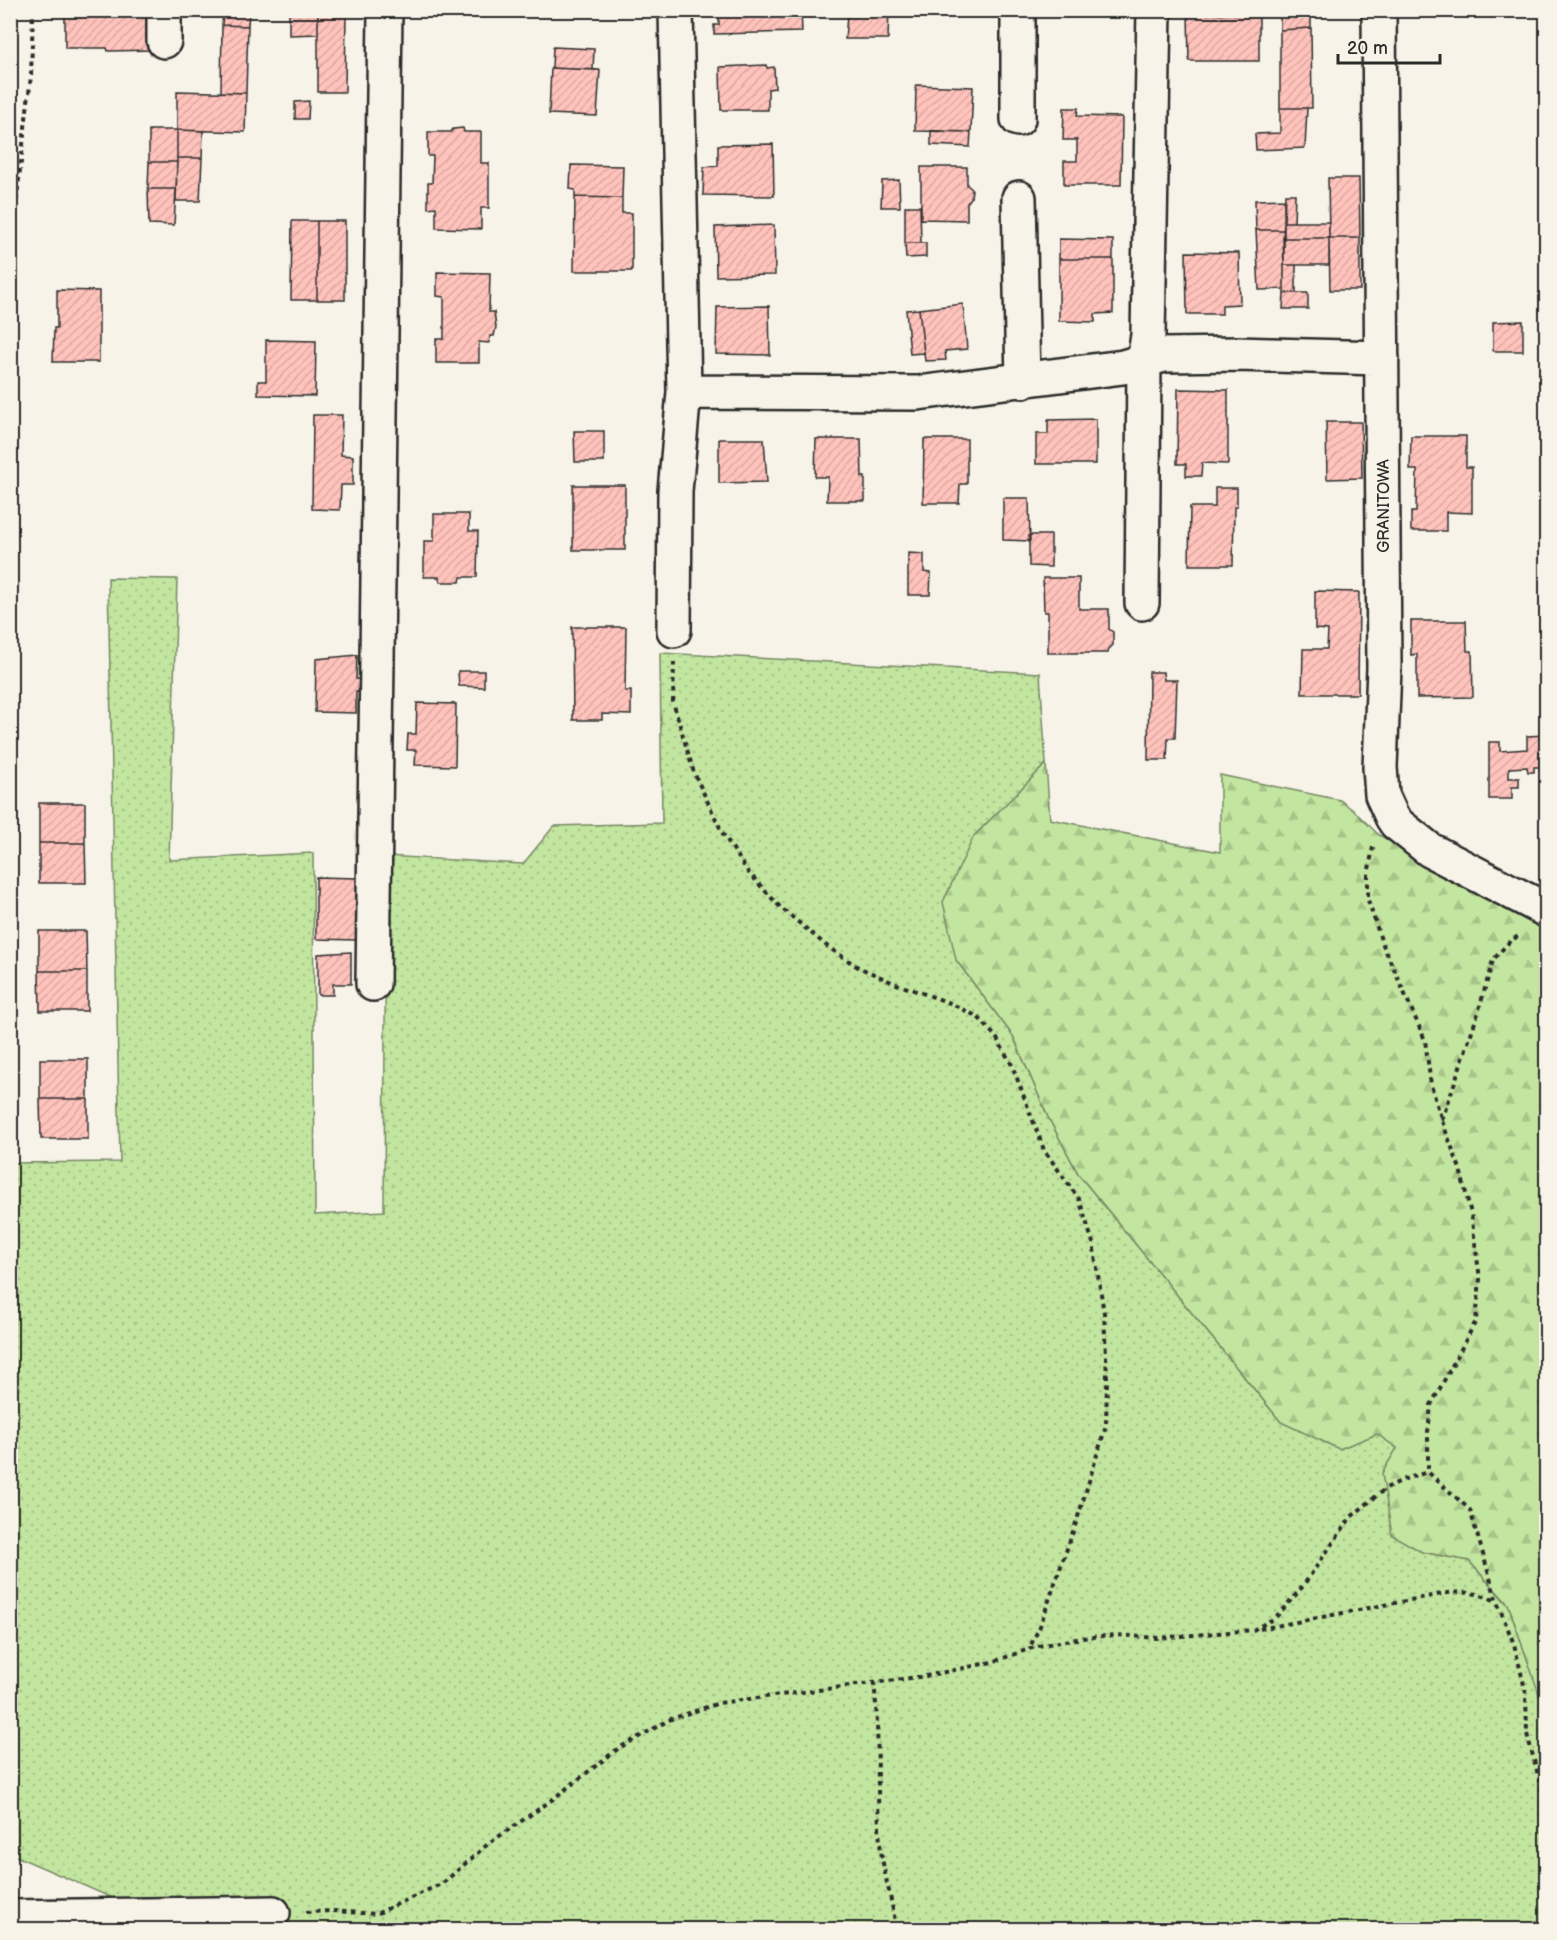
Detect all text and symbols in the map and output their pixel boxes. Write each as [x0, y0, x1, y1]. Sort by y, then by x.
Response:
scale bar [1338, 27, 1440, 65]
text: 20 m [1347, 38, 1388, 59]
street label: GRANITOWA [1375, 459, 1394, 553]

